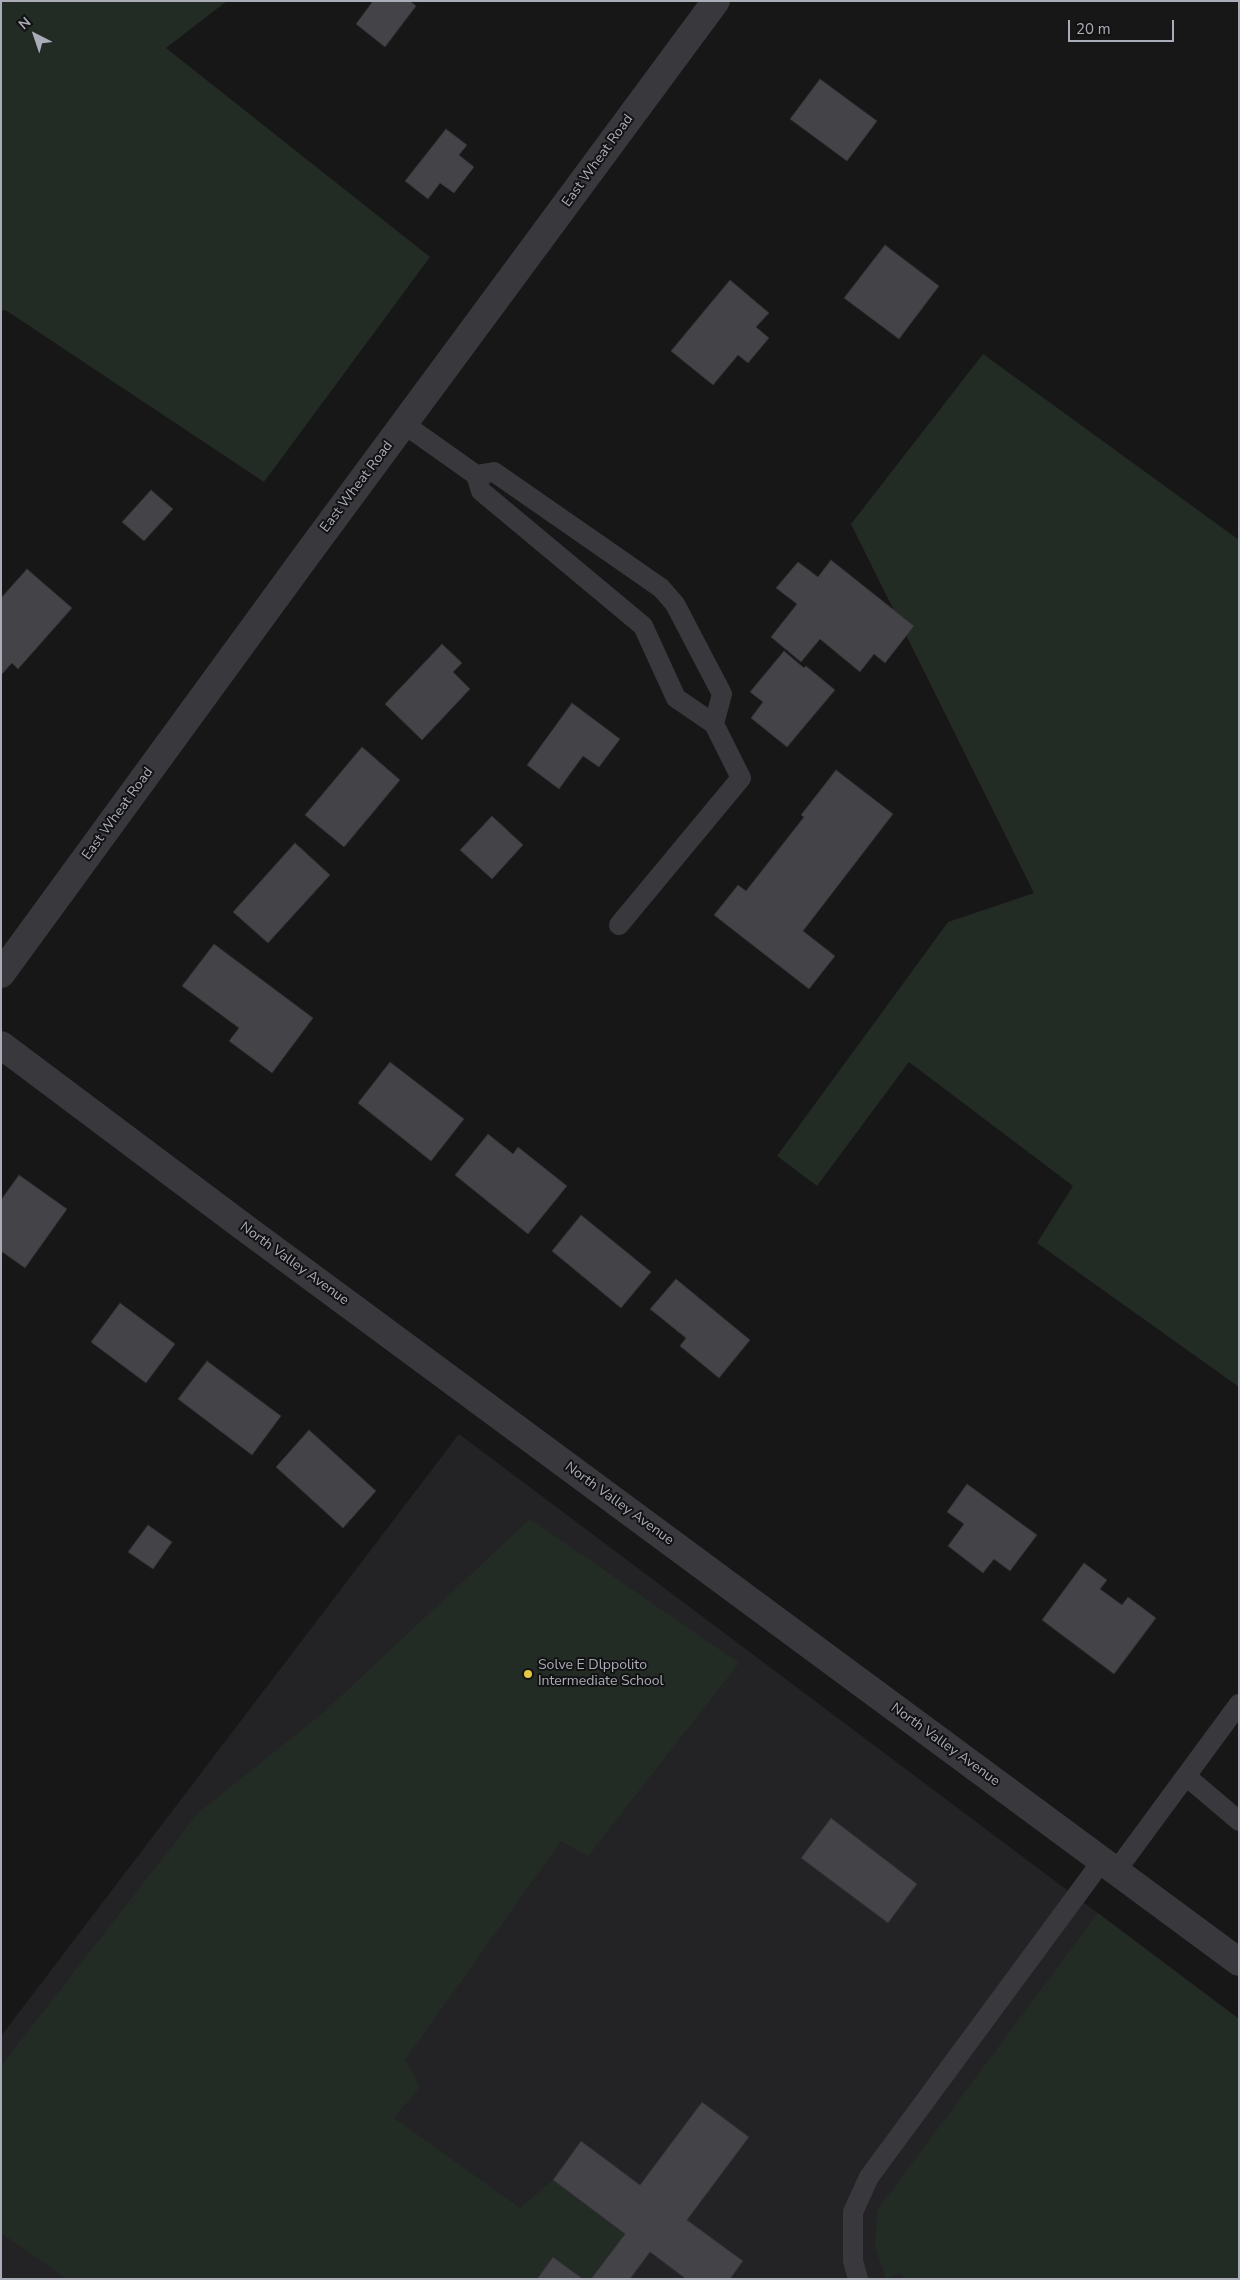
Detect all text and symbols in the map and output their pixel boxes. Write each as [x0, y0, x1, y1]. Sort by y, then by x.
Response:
north arrow [10, 10, 60, 60]
scale bar [1070, 10, 1176, 42]
text: N [15, 13, 35, 34]
text: 20 m [1076, 19, 1111, 39]
street label: East Wheat Road [559, 112, 637, 210]
street label: East Wheat Road [317, 438, 397, 536]
street label: East Wheat Road [79, 765, 157, 863]
street label: North Valley Avenue [236, 1219, 352, 1309]
street label: North Valley Avenue [561, 1459, 677, 1549]
place label: Solve E Dlppolito Intermediate School [538, 1658, 664, 1690]
marker: Solve E Dlppolito Intermediate School [522, 1668, 534, 1680]
street label: North Valley Avenue [887, 1700, 1003, 1790]

